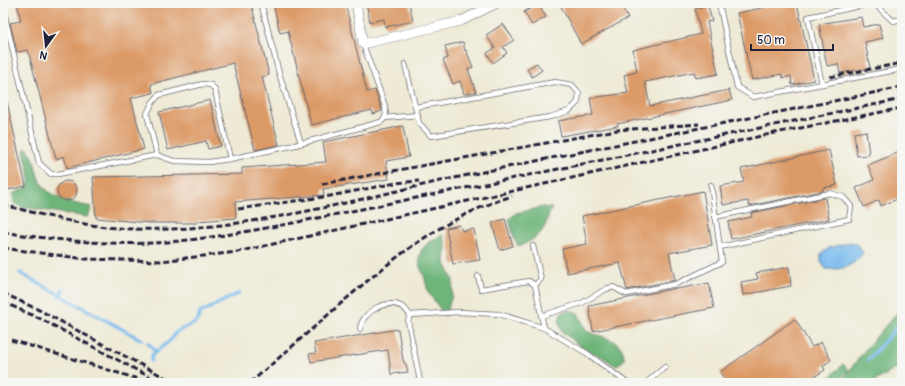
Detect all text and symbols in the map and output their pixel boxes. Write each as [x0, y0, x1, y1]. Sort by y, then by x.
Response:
north arrow [26, 26, 66, 66]
scale bar [751, 26, 833, 52]
text: 50 m [757, 33, 785, 48]
text: N [38, 48, 49, 62]

